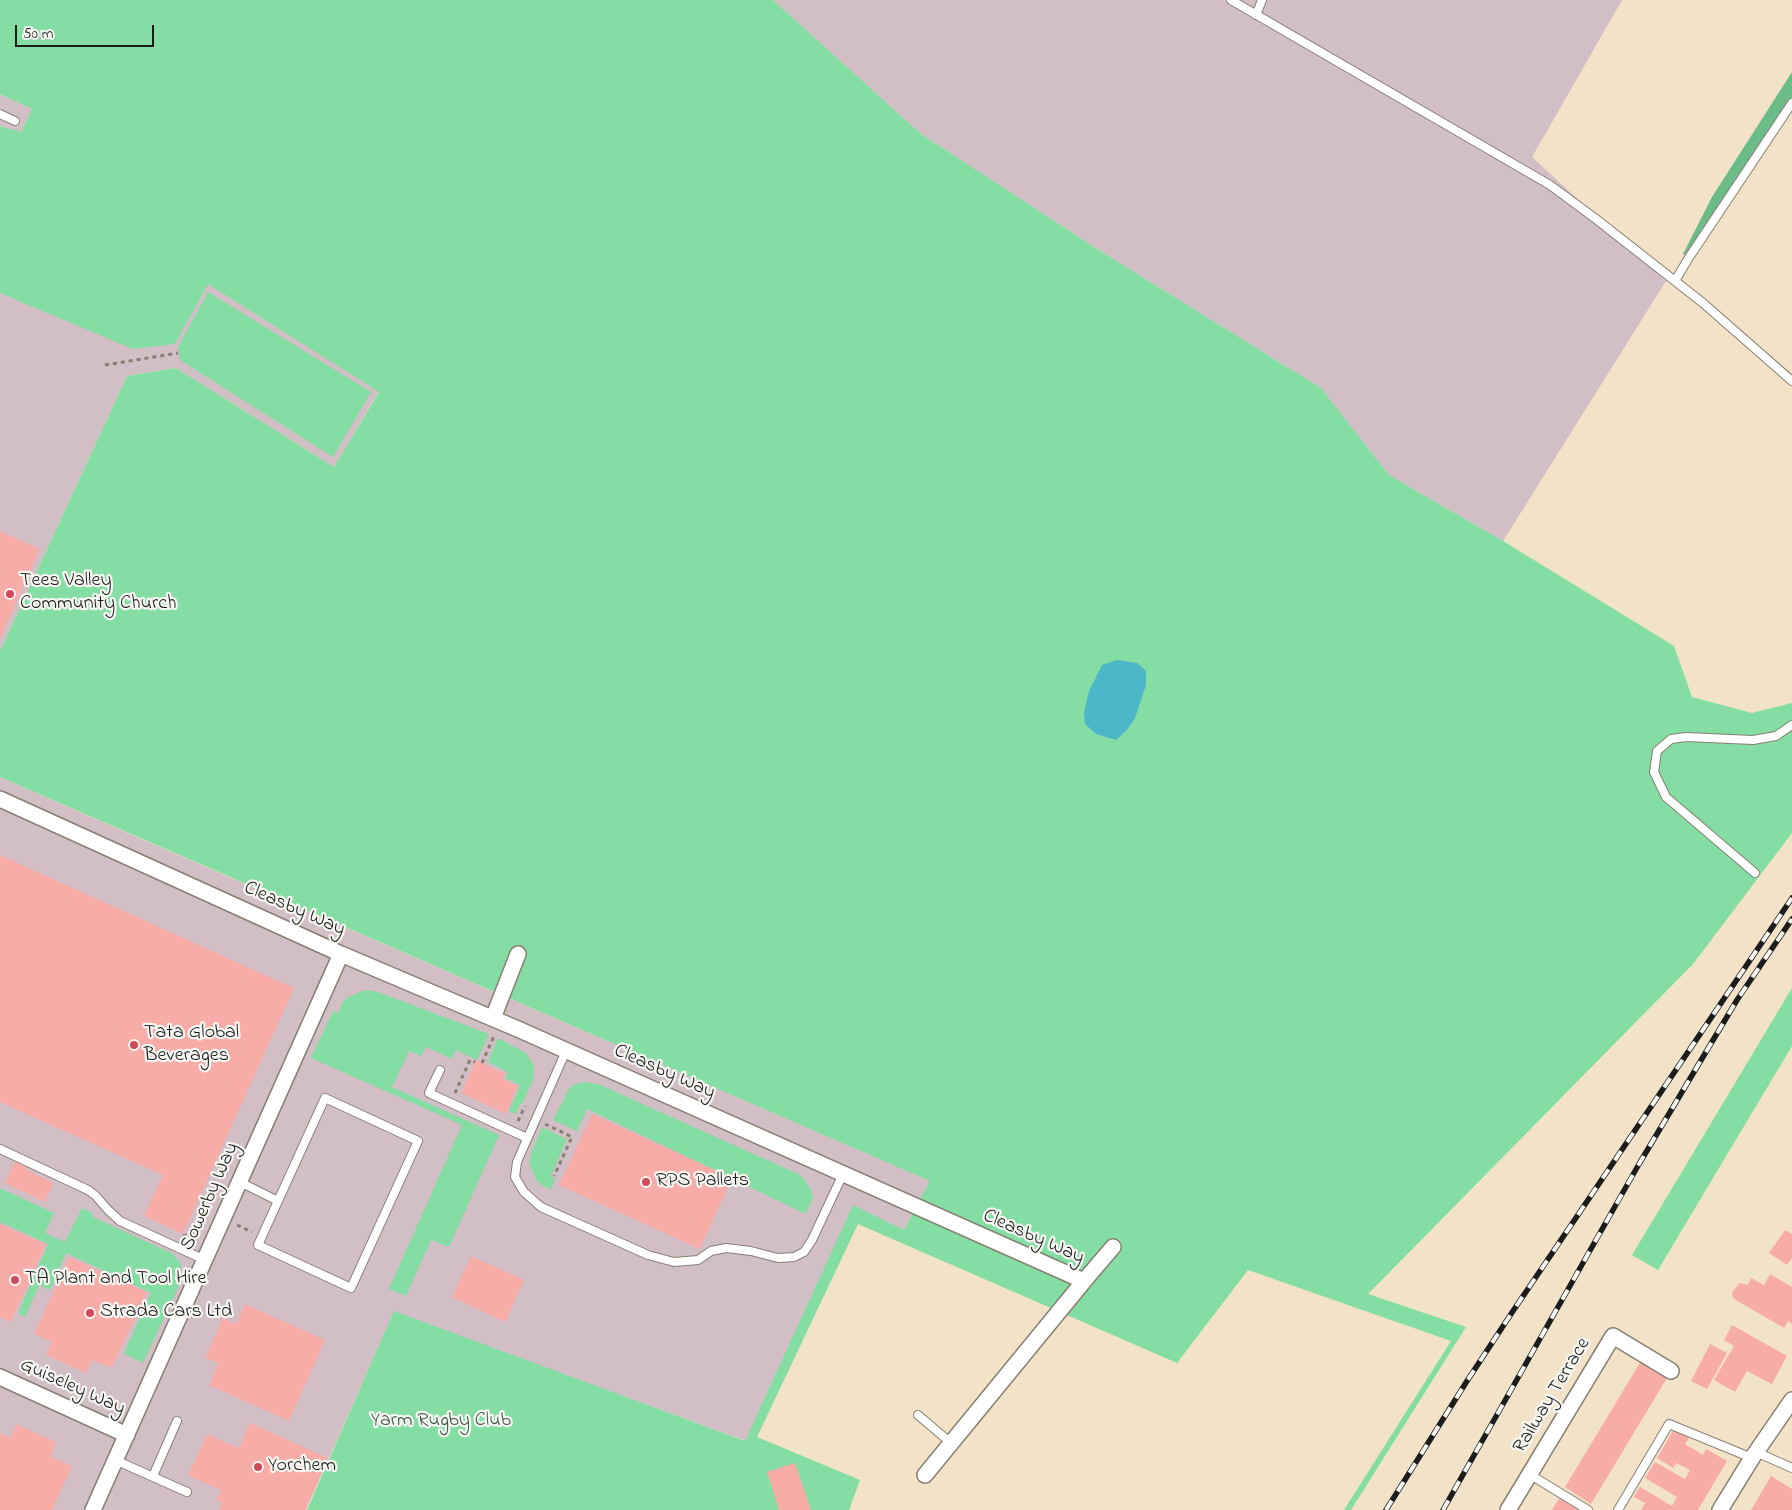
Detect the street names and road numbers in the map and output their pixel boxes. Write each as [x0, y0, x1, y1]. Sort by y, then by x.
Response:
street label: Cleasby Way [240, 877, 348, 943]
street label: Cleasby Way [610, 1040, 718, 1106]
street label: Sowerby Way [177, 1139, 245, 1255]
street label: Cleasby Way [979, 1205, 1087, 1271]
street label: Railway Terrace [1509, 1334, 1597, 1458]
street label: Guiseley Way [16, 1354, 128, 1422]

